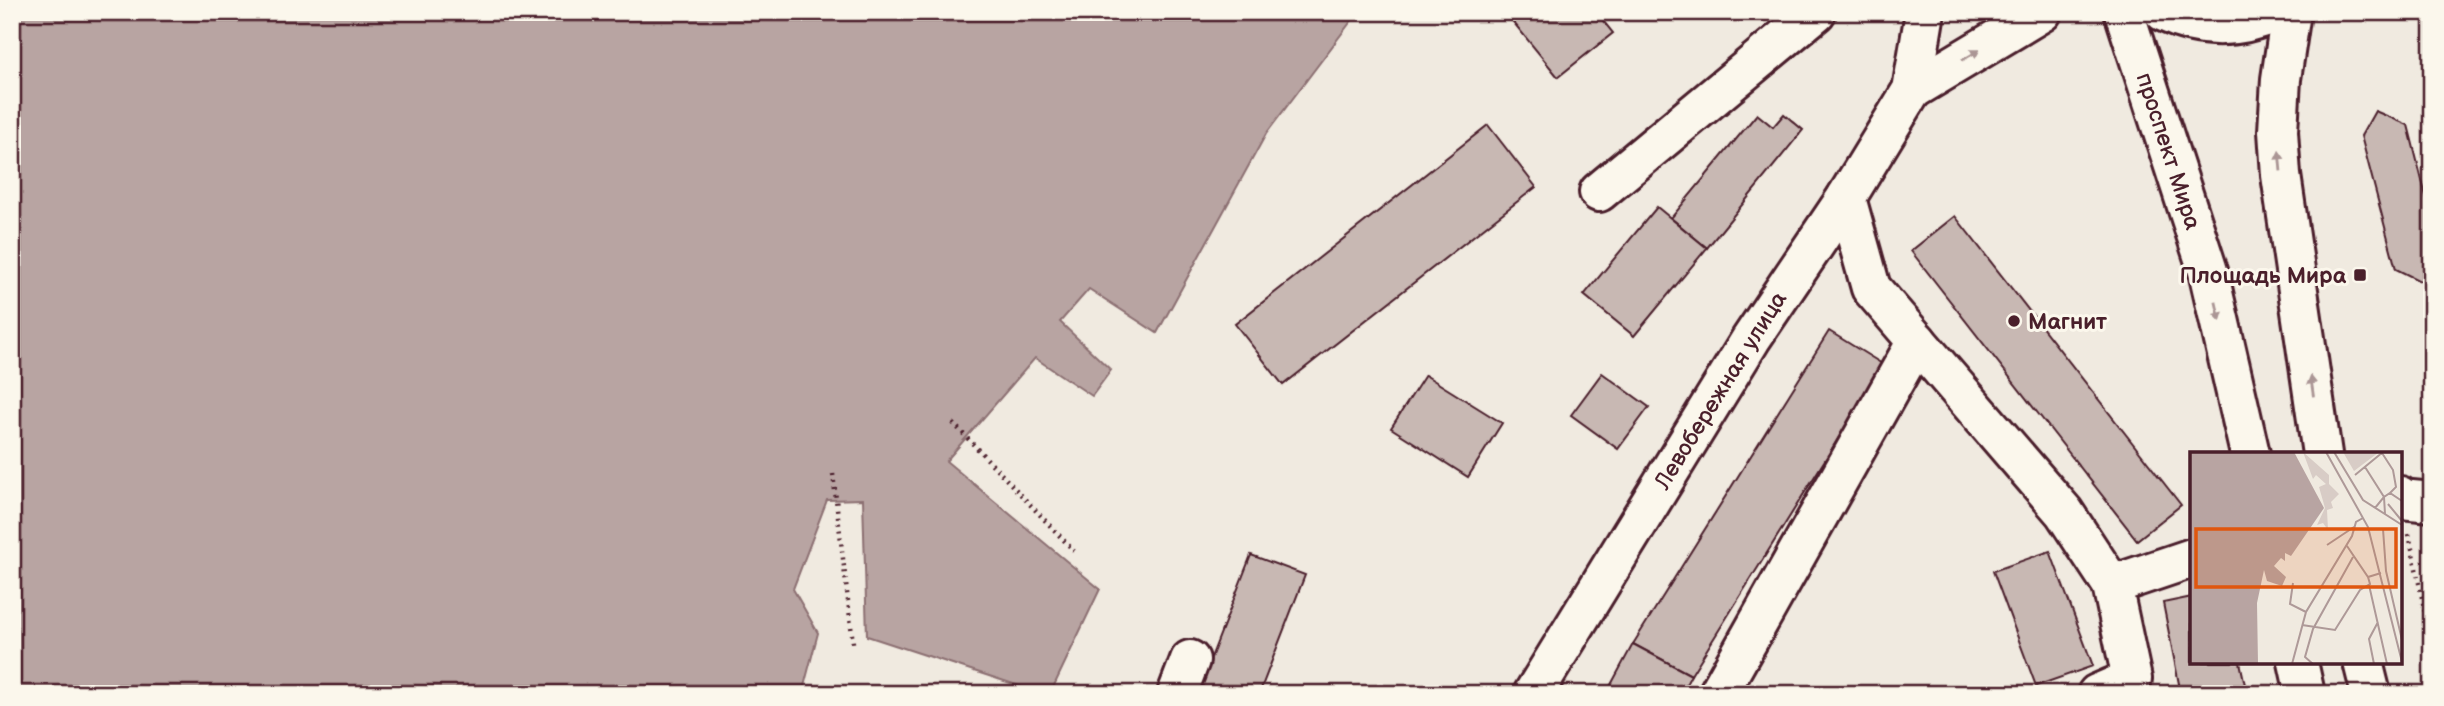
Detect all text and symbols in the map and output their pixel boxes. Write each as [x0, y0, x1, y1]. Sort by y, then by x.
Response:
one-way arrow [1961, 49, 1980, 61]
street label: проспект Мира [2129, 69, 2207, 234]
one-way arrow [2274, 150, 2285, 172]
place label: Площадь Мира [2180, 262, 2347, 290]
marker: Площадь Мира [2352, 267, 2368, 283]
street label: Левобережная улица [1648, 286, 1793, 495]
one-way arrow [2212, 300, 2223, 322]
place label: Магнит [2028, 308, 2107, 336]
marker: Магнит [2006, 313, 2022, 329]
one-way arrow [2307, 375, 2318, 397]
inset map [2190, 452, 2402, 664]

